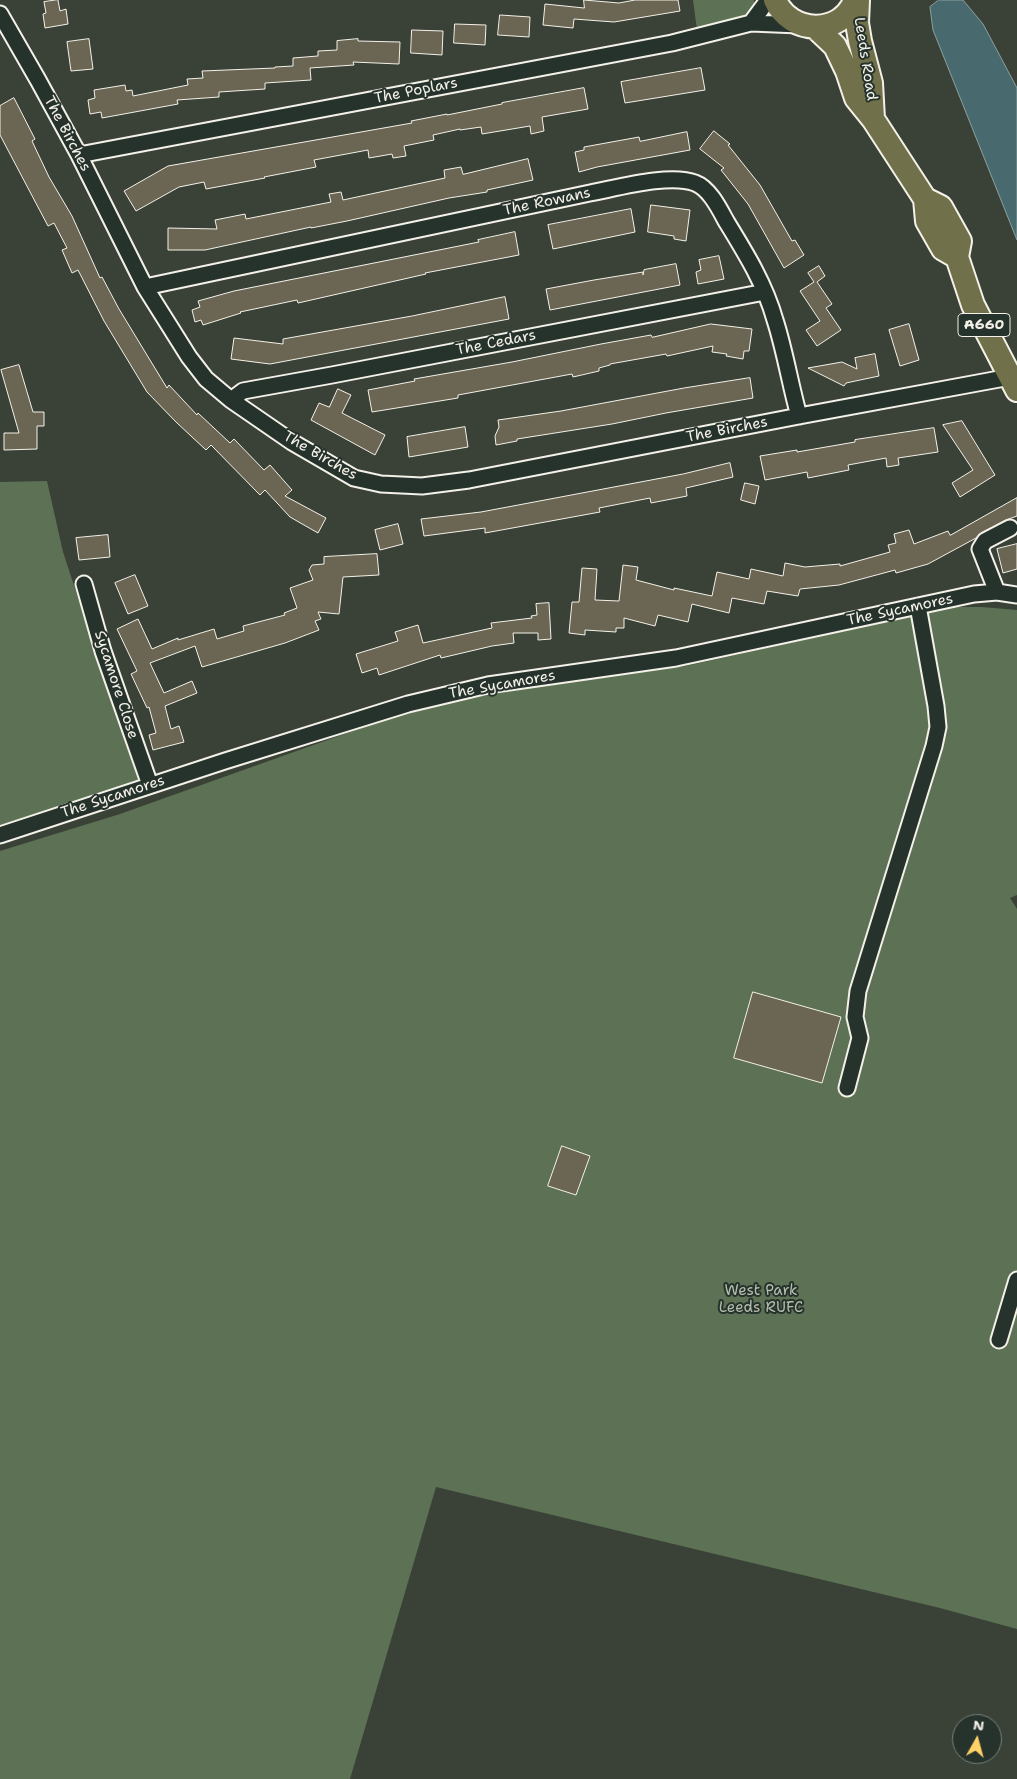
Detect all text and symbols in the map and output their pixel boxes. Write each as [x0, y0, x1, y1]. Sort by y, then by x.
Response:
street label: Leeds Road [850, 16, 880, 102]
street label: The Poplars [373, 74, 459, 108]
street label: The Birches [40, 93, 94, 175]
street label: The Rowans [502, 184, 592, 220]
road number: A660 [958, 314, 1010, 336]
street label: The Cedars [454, 326, 538, 360]
street label: The Birches [685, 413, 769, 447]
street label: The Birches [280, 428, 360, 484]
street label: The Sycamores [845, 590, 955, 630]
street label: Sycamore Close [90, 629, 142, 741]
street label: The Sycamores [447, 667, 557, 703]
street label: The Sycamores [59, 772, 167, 822]
park label: West Park Leeds RUFC [719, 1282, 803, 1317]
north arrow [952, 1714, 1002, 1764]
text: N [972, 1715, 985, 1735]

